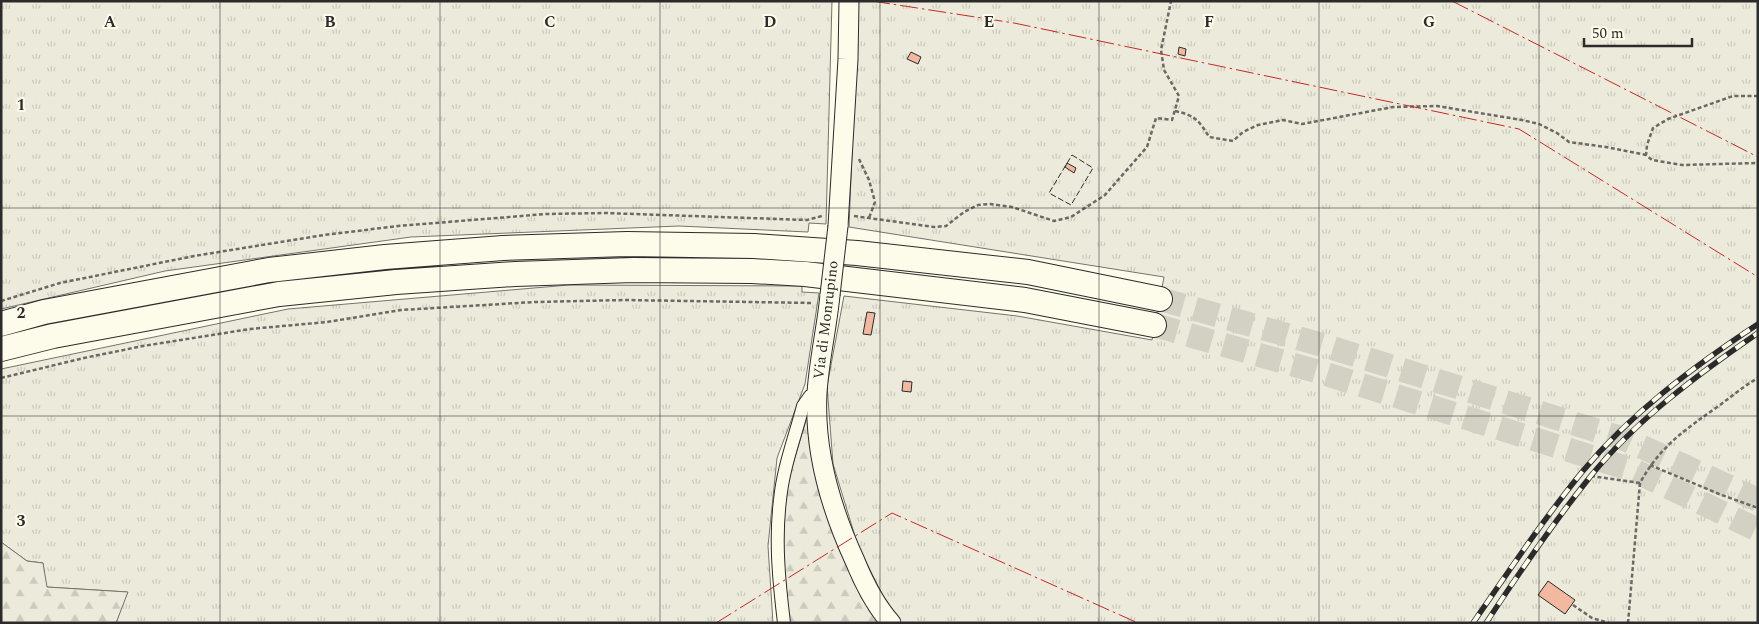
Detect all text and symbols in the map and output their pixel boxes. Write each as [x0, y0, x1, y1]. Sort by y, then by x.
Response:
text: A [104, 10, 117, 34]
text: B [324, 10, 336, 34]
text: C [544, 10, 556, 34]
text: D [764, 10, 777, 34]
text: E [984, 10, 994, 34]
text: F [1204, 10, 1214, 34]
text: G [1423, 10, 1435, 34]
scale bar [1584, 15, 1692, 47]
text: 50 m [1592, 22, 1624, 45]
text: 1 [17, 93, 25, 117]
street label: Via di Monrupino [807, 259, 845, 381]
text: 2 [17, 301, 26, 325]
text: 3 [17, 509, 26, 533]

